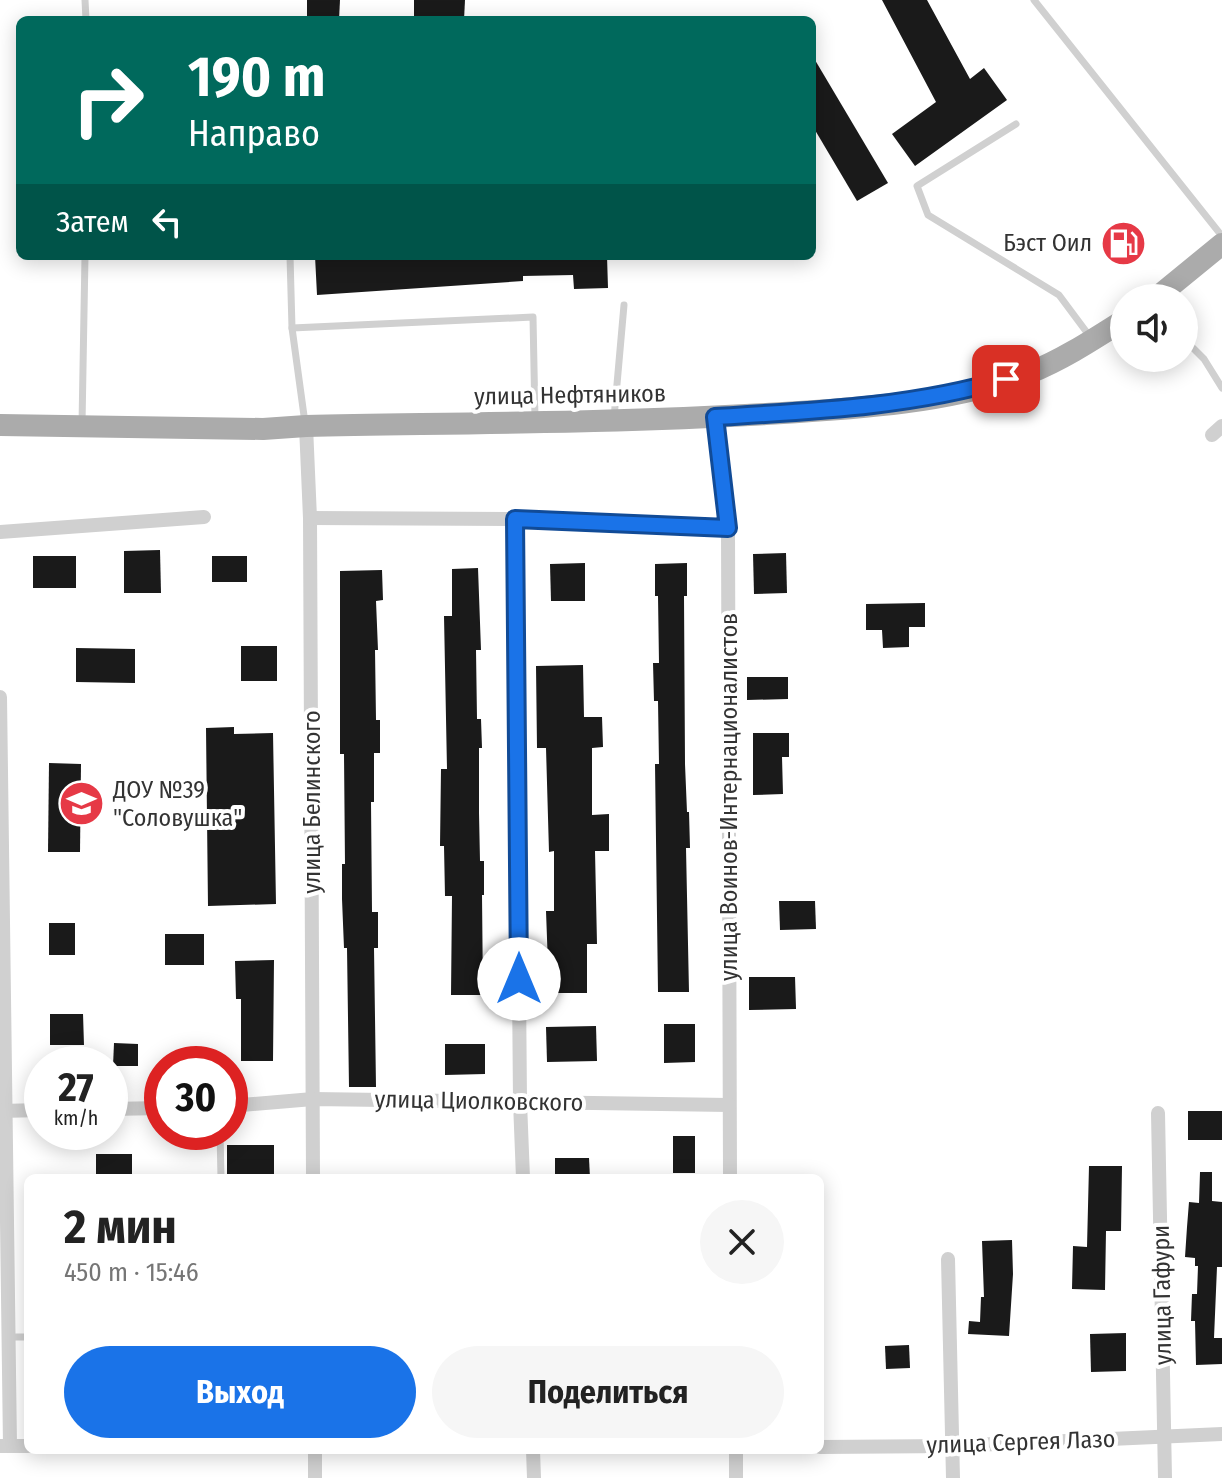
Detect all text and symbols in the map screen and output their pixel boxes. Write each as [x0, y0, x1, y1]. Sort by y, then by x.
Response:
text: 190 m [188, 44, 326, 111]
icon: right [56, 48, 160, 152]
text: Направо [188, 112, 320, 156]
icon: left [145, 200, 189, 244]
text: Затем [56, 204, 129, 240]
fuel station icon: Бэст Оил [1099, 219, 1147, 267]
place label: Бэст Оил [1003, 229, 1092, 257]
map controls [1110, 284, 1198, 372]
button: sound [1110, 284, 1198, 372]
pin [972, 345, 1040, 413]
icon: arrive [984, 357, 1028, 401]
street label: улица Нефтяников [474, 379, 666, 411]
street label: улица Воинов-Интернационалистов [715, 613, 743, 981]
street label: улица Белинского [298, 710, 326, 894]
place label: ДОУ №39 "Соловушка" [112, 776, 242, 832]
school or university icon: ДОУ №39 "Соловушка" [58, 780, 106, 828]
position arrow [477, 937, 561, 1021]
speed limit sign: 30 [144, 1046, 248, 1150]
text: 27 [58, 1064, 94, 1112]
street label: улица Циолковского [374, 1085, 584, 1117]
text: km/h [54, 1106, 98, 1130]
text: 2 мин [64, 1198, 177, 1256]
button: close [700, 1200, 784, 1284]
street label: улица Гафури [1147, 1225, 1177, 1365]
text: 450 m · 15:46 [64, 1257, 199, 1288]
button: Выход [64, 1346, 416, 1438]
button: Поделиться [432, 1346, 784, 1438]
street label: улица Сергея Лазо [926, 1425, 1116, 1459]

